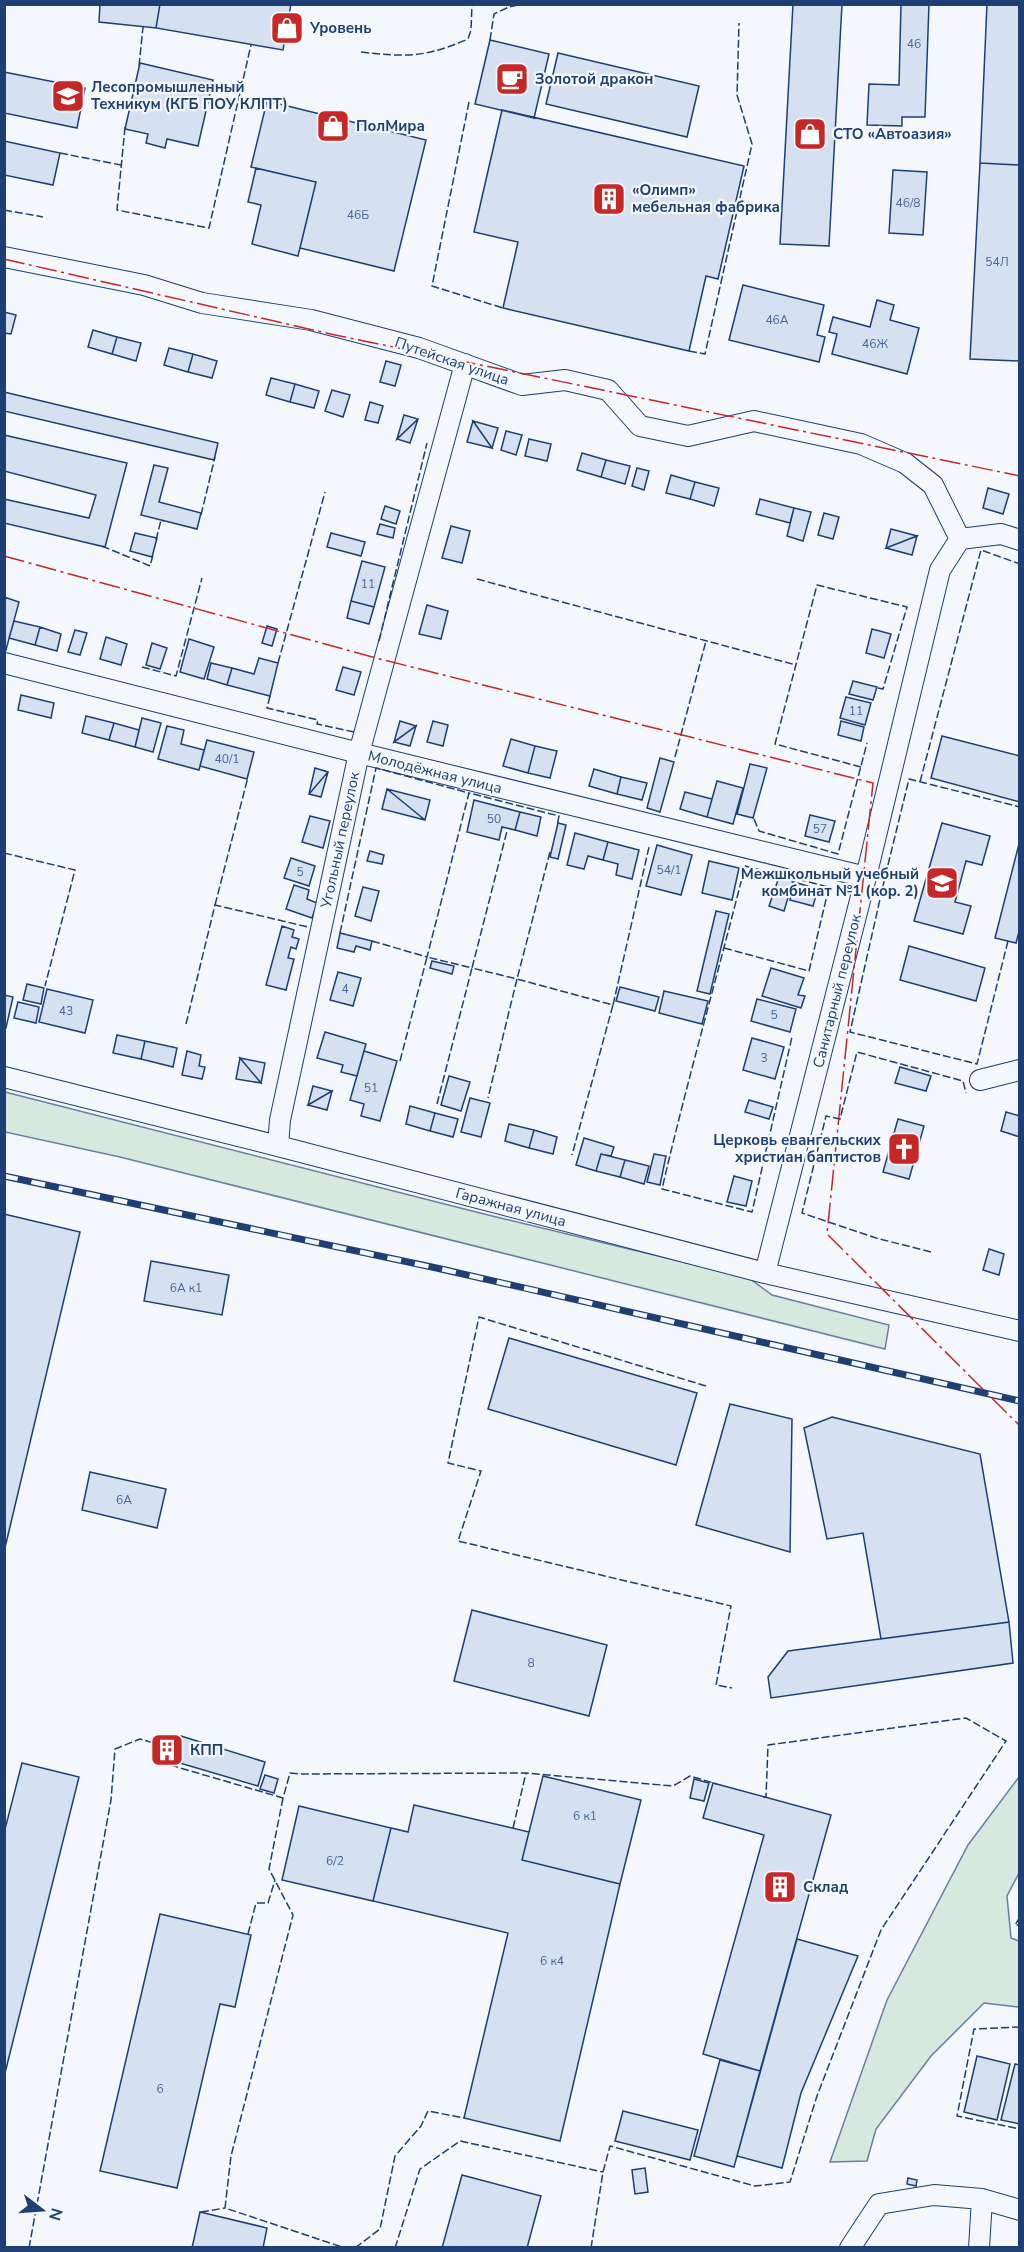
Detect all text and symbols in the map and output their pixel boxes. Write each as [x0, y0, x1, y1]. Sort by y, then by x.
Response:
shop icon: Уровень [269, 10, 305, 46]
place label: Уровень [309, 18, 372, 38]
house number: 46 [907, 36, 921, 52]
cafe icon: Золотой дракон [494, 61, 530, 97]
place label: Золотой дракон [535, 69, 653, 89]
place label: Лесопромышленный Техникум (КГБ ПОУ КЛПТ) [91, 77, 288, 114]
school or university icon: Лесопромышленный Техникум (КГБ ПОУ КЛПТ) [50, 78, 86, 114]
shop icon: ПолМира [315, 108, 351, 144]
place label: ПолМира [356, 116, 425, 136]
shop icon: СТО «Автоазия» [792, 116, 828, 152]
place label: СТО «Автоазия» [833, 124, 952, 144]
place label: «Олимп» мебельная фабрика [632, 180, 780, 217]
building icon: «Олимп» мебельная фабрика [591, 181, 627, 217]
house number: 46/8 [896, 195, 921, 211]
house number: 46Б [347, 207, 369, 223]
house number: 54Л [985, 254, 1009, 270]
house number: 46А [765, 312, 789, 328]
street label: Путейская улица [392, 332, 512, 390]
house number: 46Ж [862, 336, 888, 352]
house number: 11 [361, 576, 375, 592]
house number: 11 [849, 703, 863, 719]
street label: Молодёжная улица [366, 746, 504, 798]
house number: 40/1 [215, 751, 240, 767]
street label: Угольный переулок [316, 770, 364, 911]
house number: 50 [487, 811, 501, 827]
house number: 57 [813, 821, 827, 837]
house number: 54/1 [657, 862, 682, 878]
house number: 5 [296, 864, 304, 880]
place label: Межшкольный учебный комбинат №1 (кор. 2) [741, 864, 919, 901]
school or university icon: Межшкольный учебный комбинат №1 (кор. 2) [924, 865, 960, 901]
street label: Санитарный переулок [808, 912, 866, 1070]
house number: 4 [341, 981, 349, 997]
house number: 43 [59, 1003, 73, 1019]
house number: 5 [770, 1007, 778, 1023]
house number: 3 [760, 1050, 768, 1066]
house number: 51 [364, 1080, 378, 1096]
place label: Церковь евангельских христиан баптистов [713, 1130, 882, 1167]
church icon: Церковь евангельских христиан баптистов [886, 1131, 922, 1167]
street label: Гаражная улица [454, 1183, 568, 1231]
house number: 6А к1 [170, 1280, 202, 1296]
house number: 6А [116, 1492, 132, 1508]
house number: 8 [527, 1655, 535, 1671]
building icon: КПП [149, 1732, 185, 1768]
place label: КПП [190, 1740, 223, 1760]
house number: 6 к1 [573, 1808, 597, 1824]
house number: 6/2 [326, 1853, 344, 1869]
building icon: Склад [762, 1869, 798, 1905]
place label: Склад [803, 1877, 848, 1897]
house number: 6 к4 [540, 1953, 564, 1969]
house number: 6 [156, 2081, 164, 2097]
north arrow [12, 2180, 72, 2240]
text: N [43, 2205, 68, 2223]

